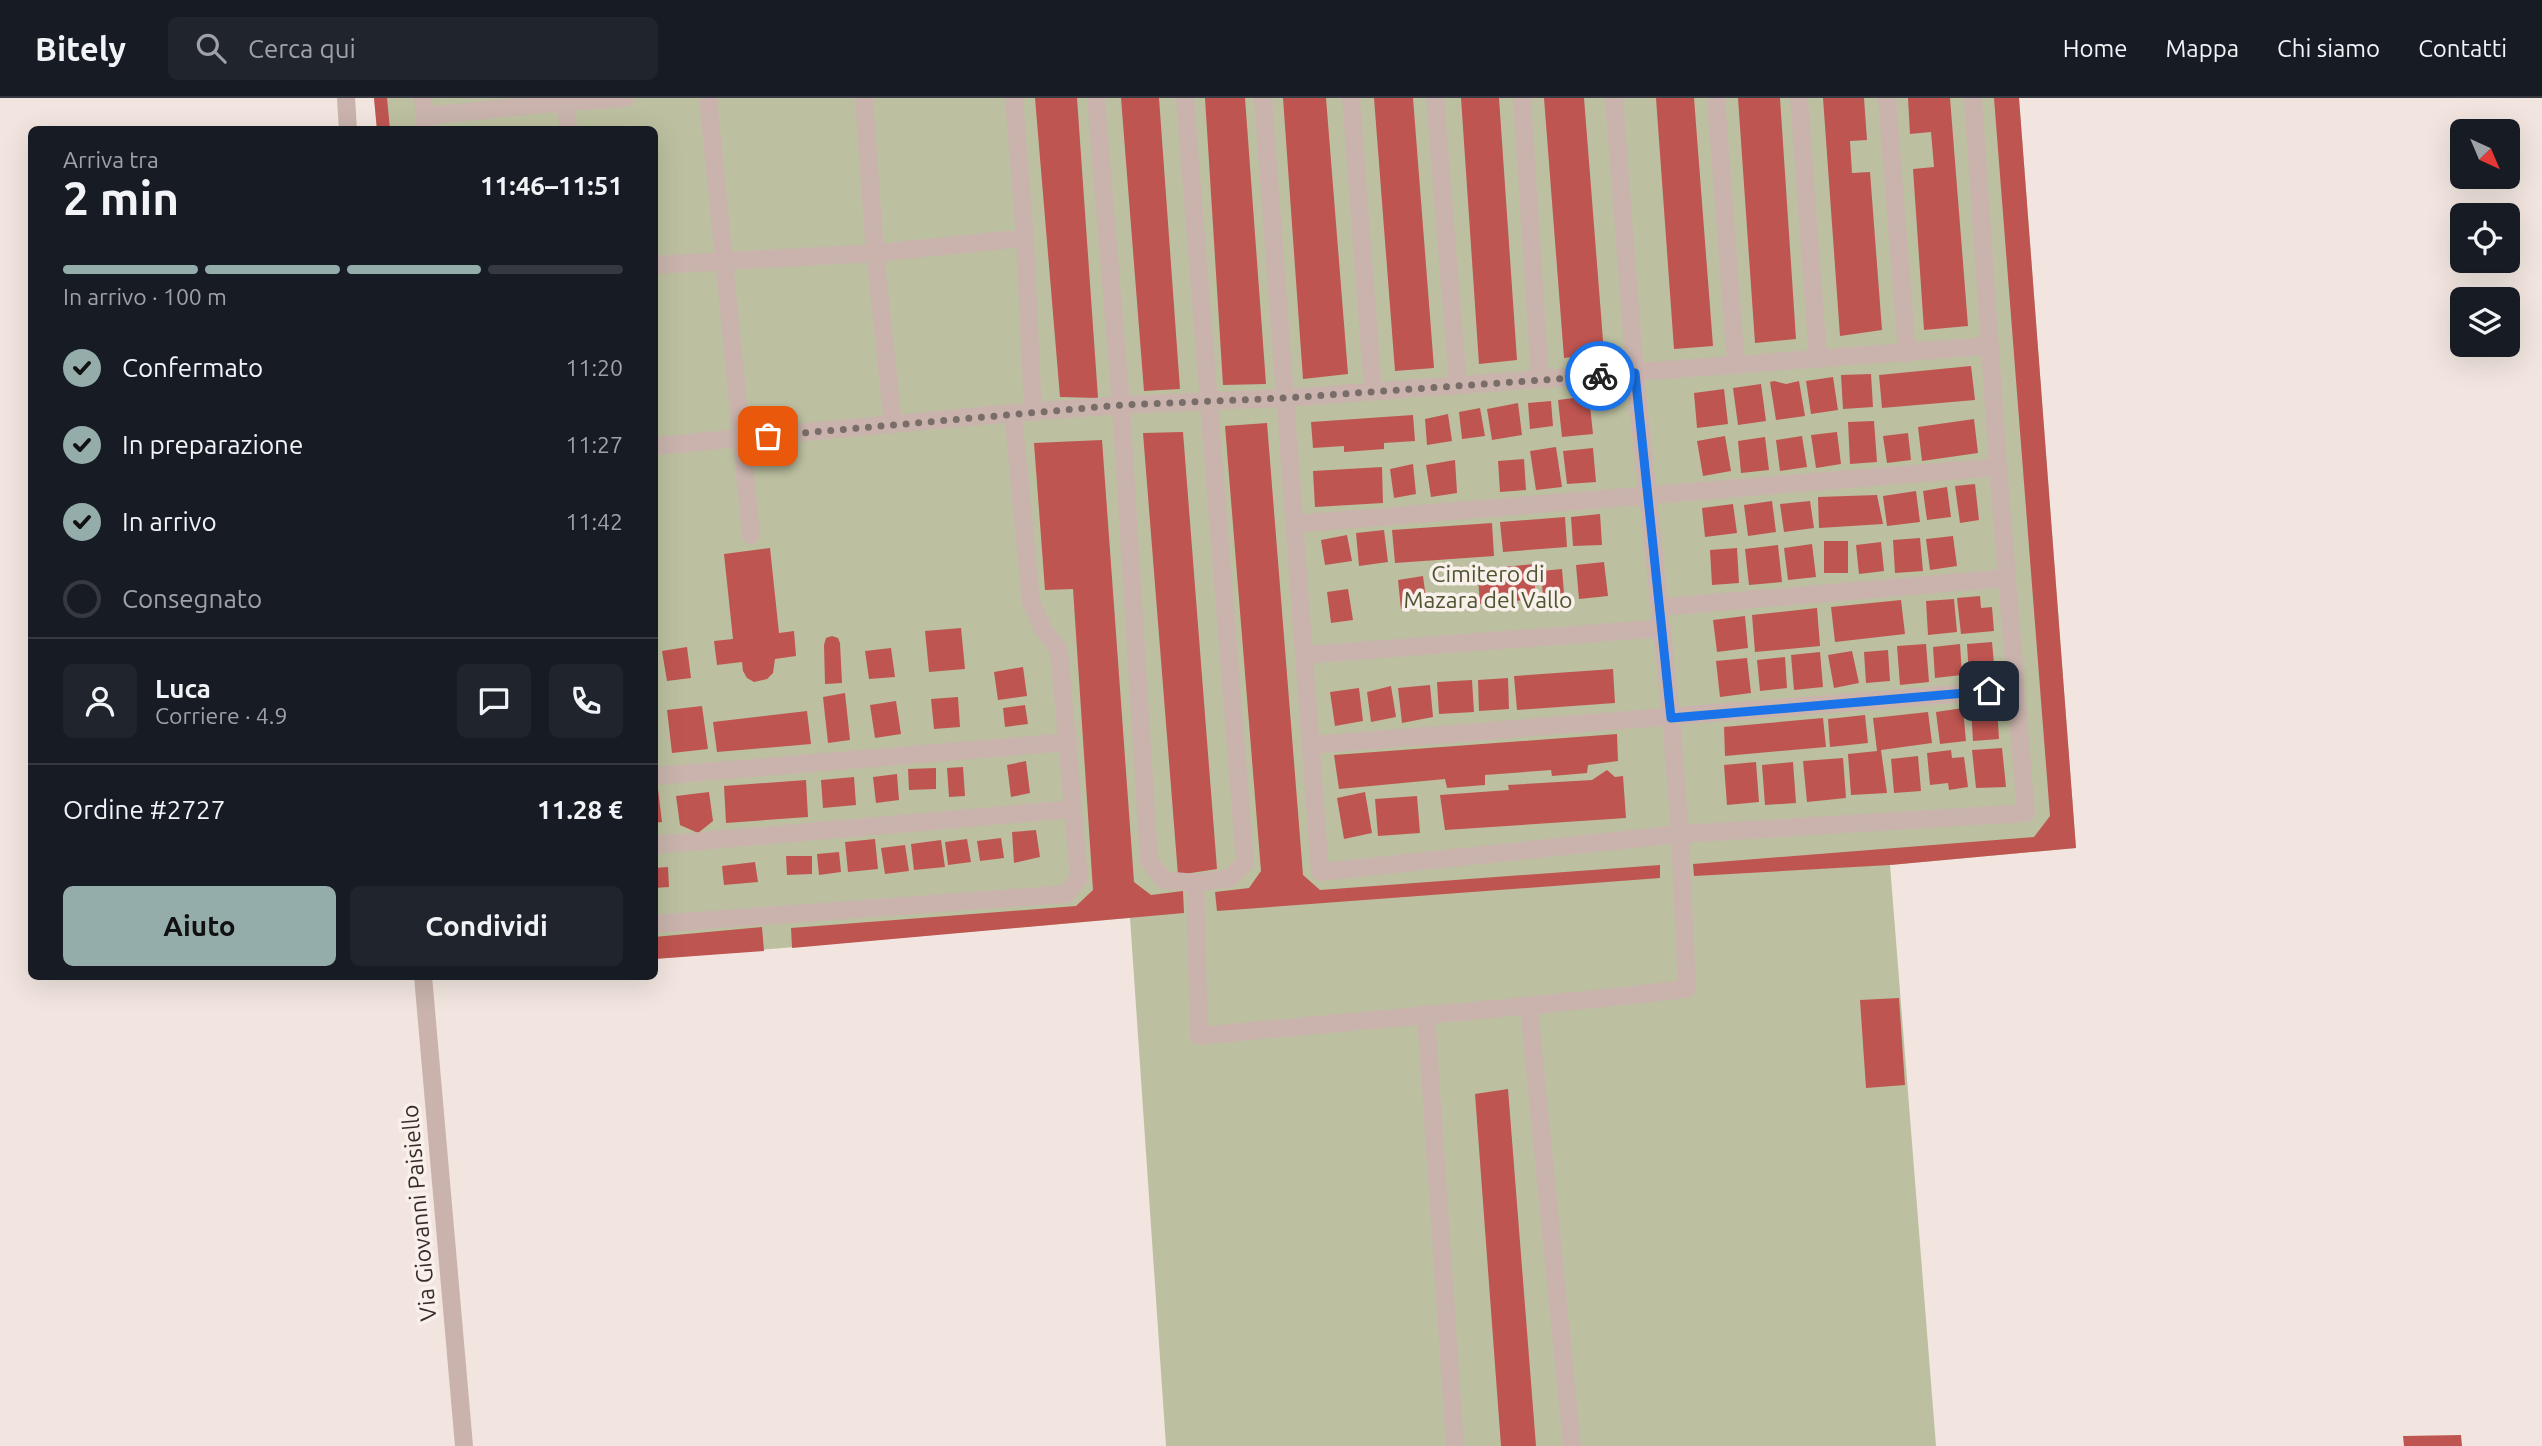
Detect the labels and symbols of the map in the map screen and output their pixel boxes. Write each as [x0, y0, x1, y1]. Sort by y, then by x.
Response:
north arrow [2450, 119, 2520, 189]
courier [1565, 341, 1635, 411]
pin [738, 406, 798, 466]
park label: Cimitero di Mazara del Vallo [1404, 561, 1572, 612]
pin [1959, 661, 2019, 721]
street label: Via Giovanni Paisiello [397, 1104, 440, 1322]

